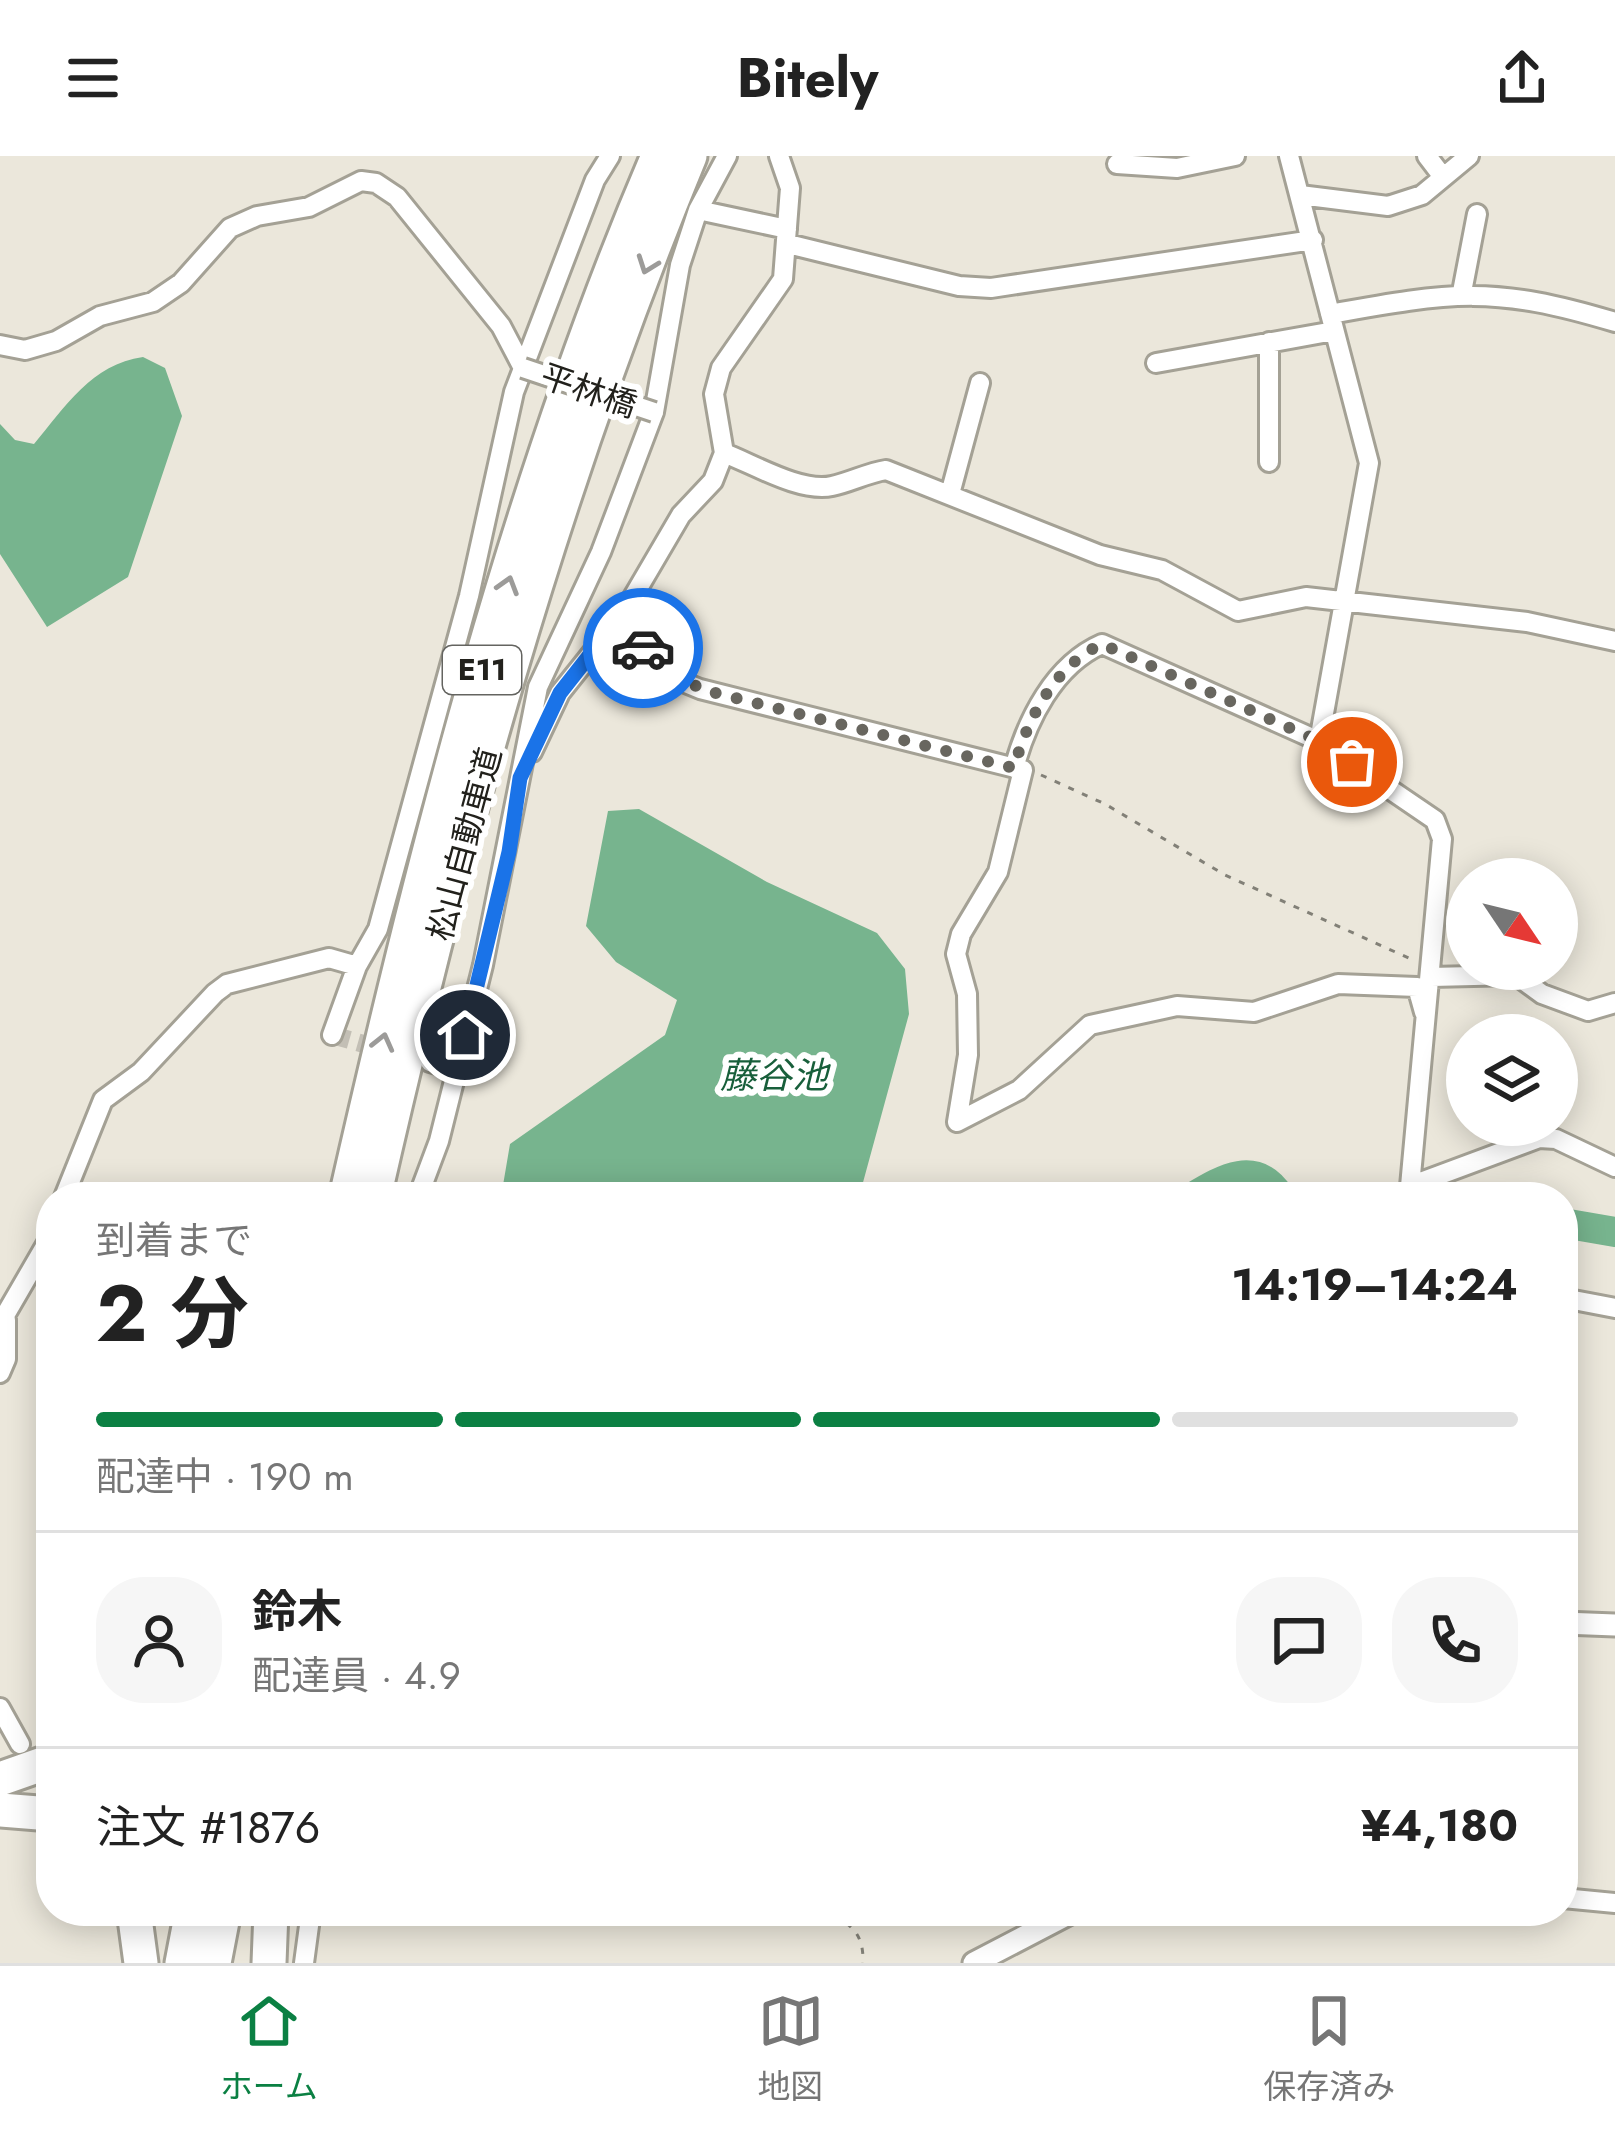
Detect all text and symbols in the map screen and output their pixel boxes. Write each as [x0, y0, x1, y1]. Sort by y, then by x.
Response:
text: Bitely [737, 39, 878, 117]
icon: menu [60, 45, 126, 111]
icon: share [1489, 45, 1555, 111]
one-way arrow [637, 253, 661, 274]
street label: 平林橋 [534, 352, 643, 429]
one-way arrow [494, 575, 519, 596]
courier [583, 588, 703, 708]
icon: car [610, 615, 676, 681]
road number: E11 [443, 646, 521, 694]
pin [1301, 711, 1403, 813]
icon: bag [1319, 729, 1385, 795]
street label: 松山自動車道 [416, 742, 513, 946]
north arrow [1446, 858, 1578, 990]
map controls [1446, 858, 1578, 1146]
pin [414, 984, 516, 1086]
icon: home [432, 1002, 498, 1068]
button: layers [1446, 1014, 1578, 1146]
one-way arrow [369, 1033, 394, 1053]
water label: 藤谷池 [720, 1049, 831, 1101]
text: 到着まで [96, 1212, 252, 1269]
text: 14:19–14:24 [1231, 1252, 1518, 1317]
text: 2 分 [96, 1258, 249, 1370]
text: 配達中 · 190 m [96, 1448, 354, 1505]
button: person [96, 1577, 222, 1703]
button: chat [1236, 1577, 1362, 1703]
button: phone [1392, 1577, 1518, 1703]
text: 鈴木 [252, 1579, 342, 1644]
text: 配達員 · 4.9 [252, 1647, 461, 1704]
text: ¥4,180 [1361, 1793, 1518, 1858]
text: 注文 #1876 [96, 1795, 320, 1860]
tab: ホーム [220, 1988, 318, 2110]
tab: 地図 [758, 1988, 824, 2110]
tab: 保存済み [1263, 1988, 1395, 2110]

